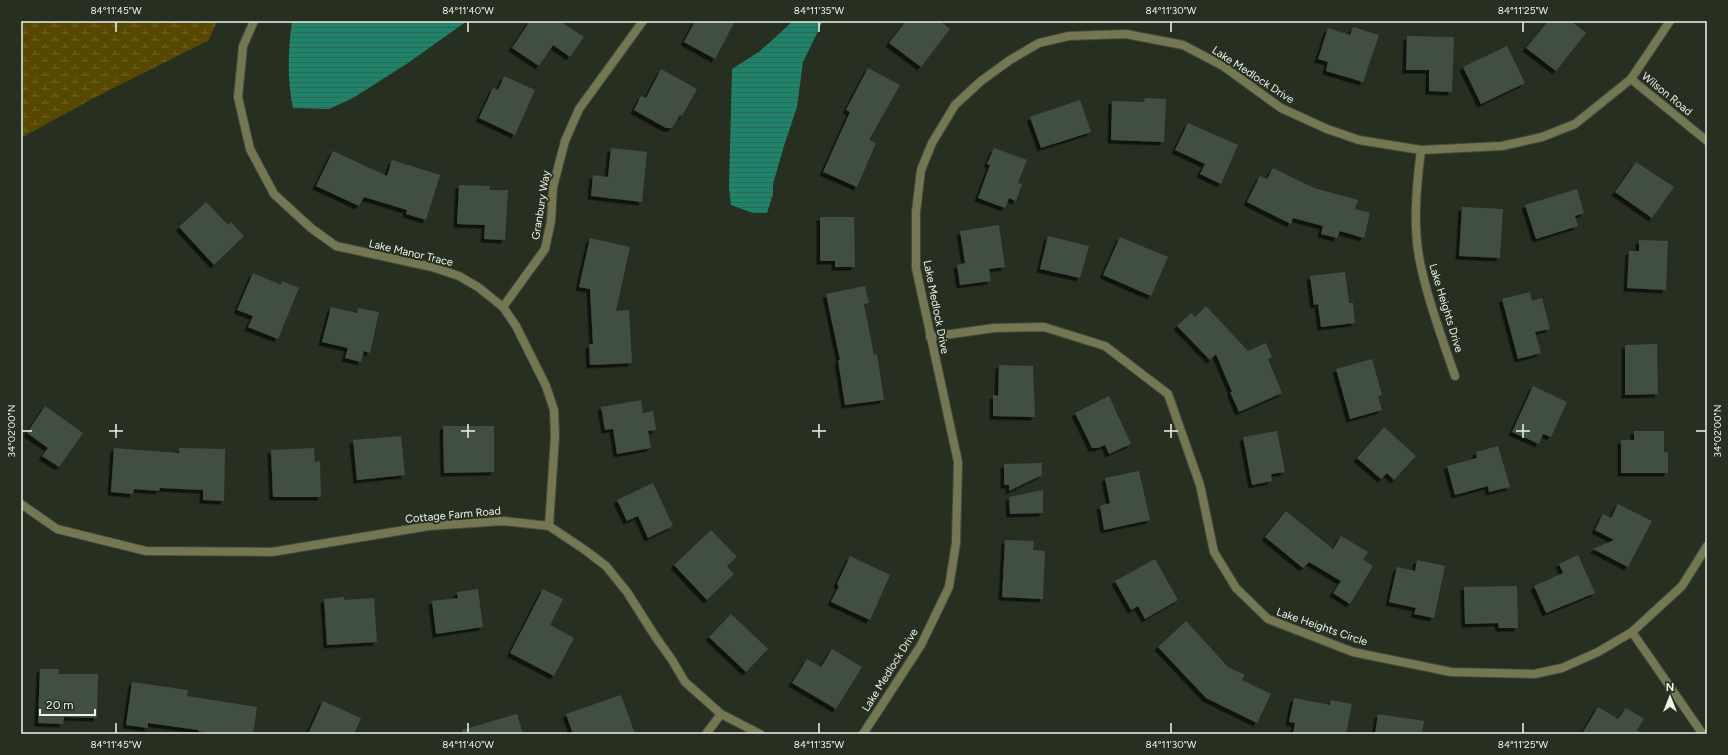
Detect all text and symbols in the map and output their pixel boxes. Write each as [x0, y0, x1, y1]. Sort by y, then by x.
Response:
text: 84°11'45"W [90, 4, 142, 17]
text: 84°11'40"W [442, 4, 494, 17]
text: 84°11'35"W [794, 4, 845, 17]
text: 84°11'30"W [1146, 4, 1197, 17]
text: 84°11'25"W [1498, 4, 1549, 17]
street label: Lake Medlock Drive [1210, 44, 1296, 106]
street label: Wilson Road [1639, 70, 1695, 118]
street label: Granbury Way [529, 169, 553, 241]
street label: Lake Manor Trace [368, 237, 454, 269]
street label: Lake Medlock Drive [921, 259, 951, 355]
street label: Lake Heights Drive [1426, 262, 1466, 354]
text: 34°02'00"N [5, 404, 18, 458]
text: 34°02'00"N [1711, 404, 1724, 458]
street label: Cottage Farm Road [405, 504, 501, 526]
street label: Lake Heights Circle [1275, 605, 1369, 649]
street label: Lake Medlock Drive [859, 626, 921, 714]
north arrow [1650, 677, 1690, 717]
text: N [1666, 681, 1674, 694]
scale bar [40, 691, 95, 717]
text: 20 m [46, 698, 74, 712]
text: 84°11'45"W [90, 738, 142, 751]
text: 84°11'40"W [442, 738, 494, 751]
text: 84°11'35"W [794, 738, 845, 751]
text: 84°11'30"W [1146, 738, 1197, 751]
text: 84°11'25"W [1498, 738, 1549, 751]

